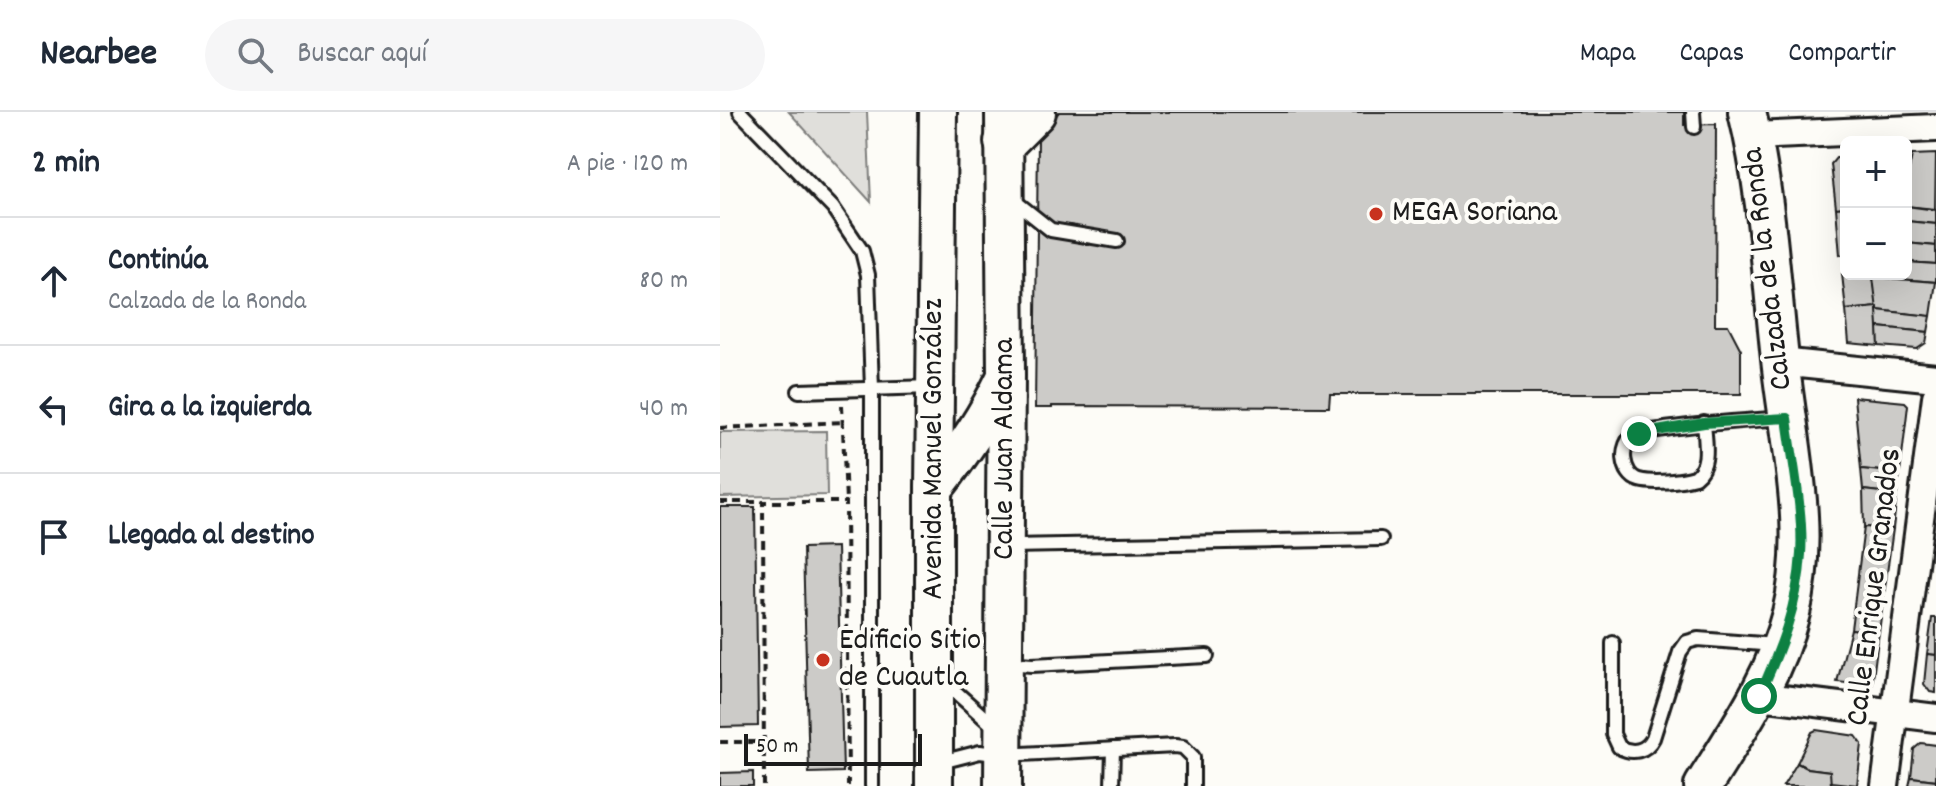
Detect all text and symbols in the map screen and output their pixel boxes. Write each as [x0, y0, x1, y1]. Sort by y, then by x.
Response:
search box [205, 19, 765, 91]
text: Nearbee [40, 28, 157, 83]
icon: search [233, 33, 277, 77]
text: Buscar aquí [297, 34, 427, 77]
text: Mapa [1580, 35, 1635, 75]
text: Capas [1679, 35, 1744, 75]
text: Compartir [1788, 35, 1896, 75]
map controls [1840, 136, 1912, 280]
button: + [1840, 136, 1912, 208]
text: 2 min [32, 140, 100, 189]
street label: Calzada de la Ronda [1731, 144, 1807, 393]
text: A pie · 120 m [567, 146, 688, 183]
place label: MEGA Soriana [1392, 191, 1558, 237]
marker: MEGA Soriana [1367, 205, 1385, 223]
button: − [1840, 208, 1912, 280]
text: Continúa [108, 241, 207, 284]
icon: ahead [32, 259, 76, 303]
text: 80 m [640, 263, 688, 300]
text: Calzada de la Ronda [108, 284, 306, 321]
street label: Avenida Manuel González [912, 298, 958, 600]
street label: Calle Juan Aldama [983, 337, 1029, 560]
icon: left [32, 387, 76, 431]
text: Gira a la izquierda [108, 388, 311, 431]
text: 40 m [639, 391, 688, 428]
route end [1621, 416, 1657, 452]
street label: Calle Enrique Granados [1836, 445, 1916, 729]
icon: arrive [32, 515, 76, 559]
text: Llegada al destino [108, 516, 315, 559]
place label: Edificio Sitio de Cuautla [839, 619, 981, 702]
marker: Edificio Sitio de Cuautla [814, 651, 832, 669]
route start [1741, 678, 1777, 714]
scale bar [744, 730, 922, 766]
text: 50 m [756, 732, 798, 763]

